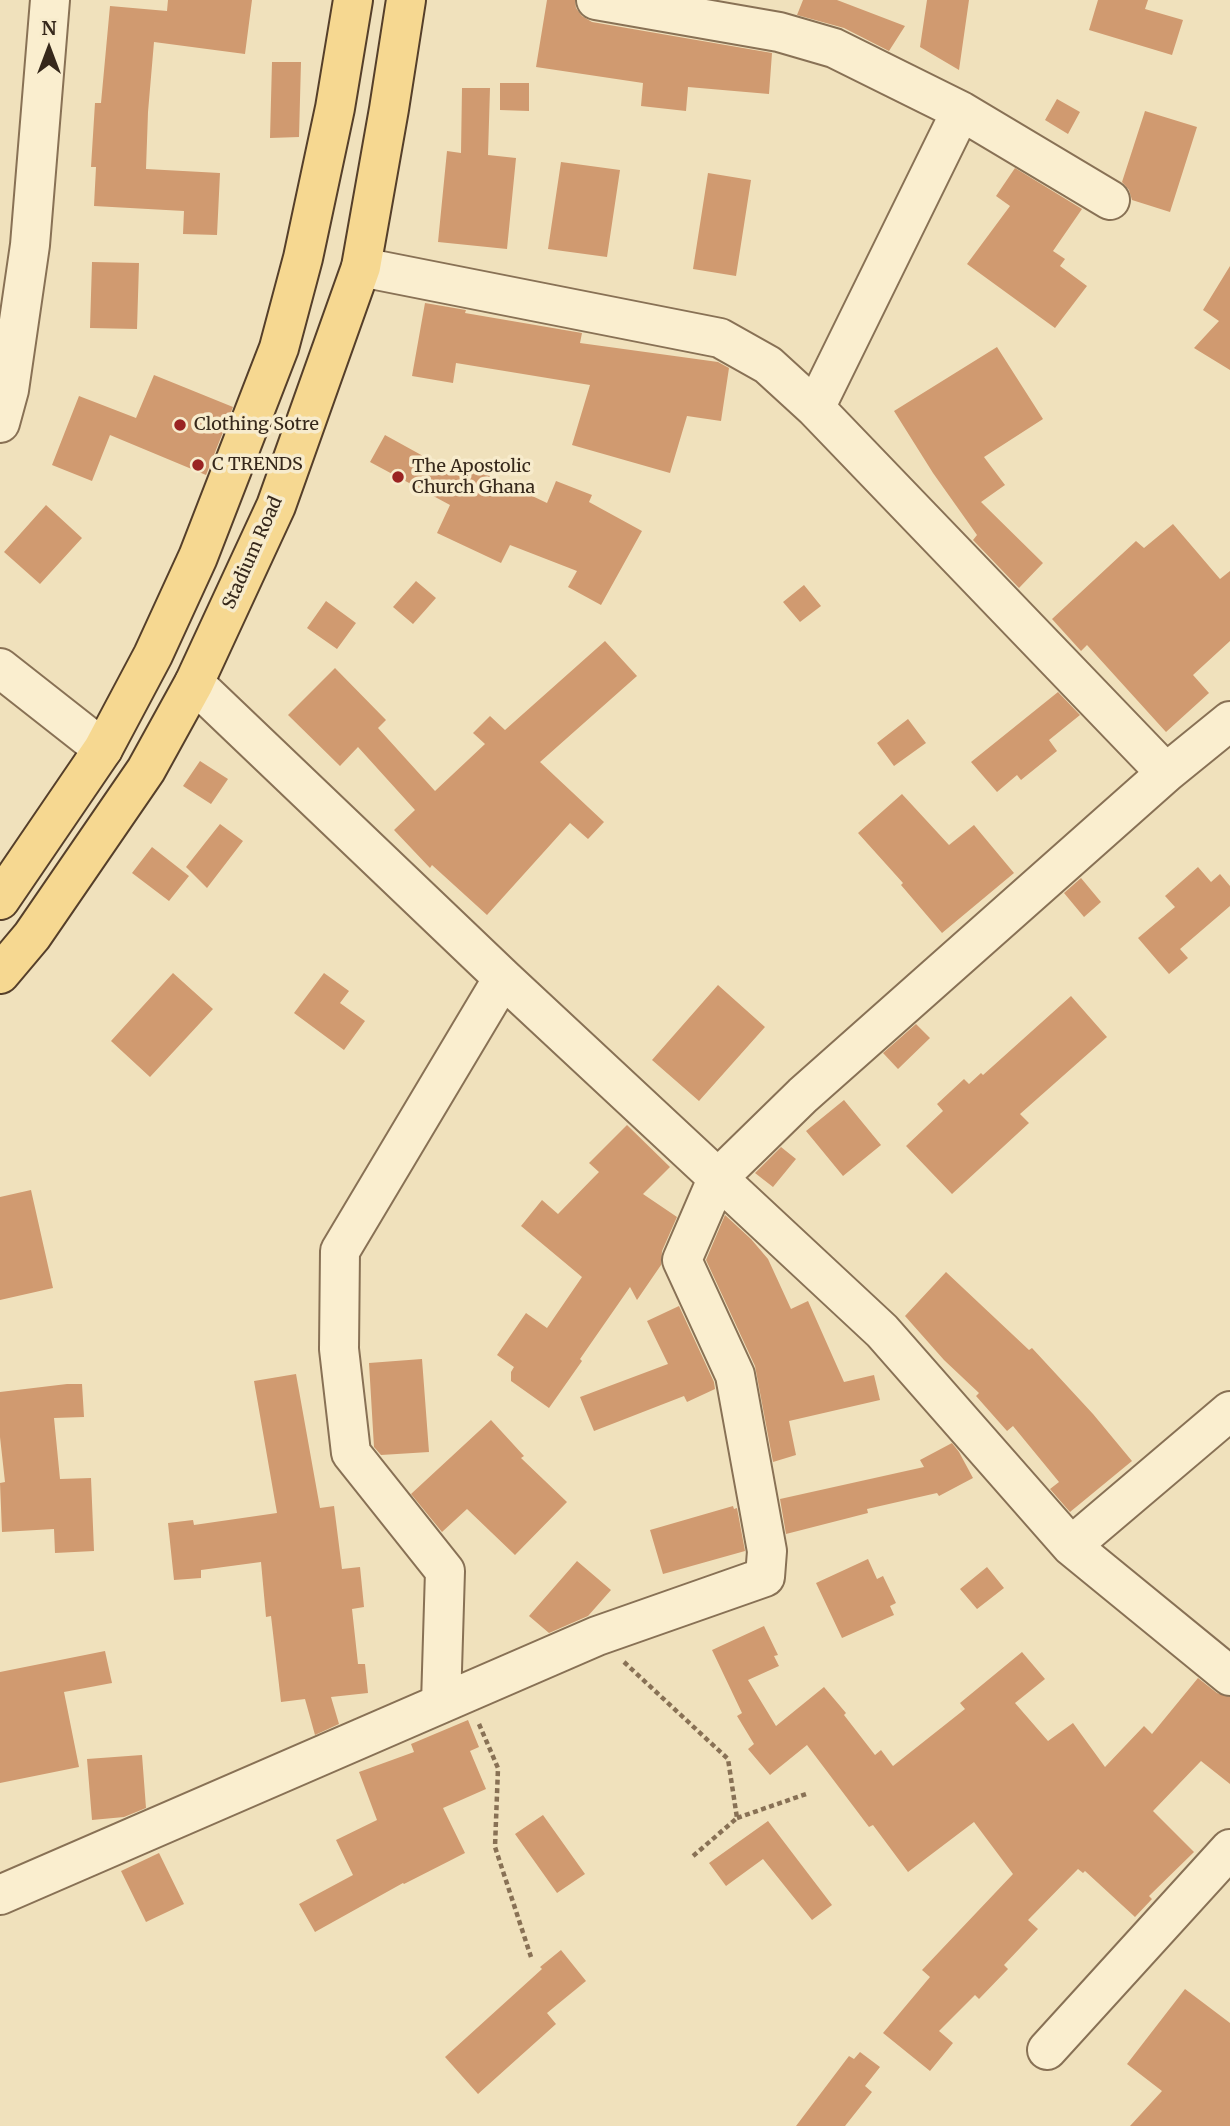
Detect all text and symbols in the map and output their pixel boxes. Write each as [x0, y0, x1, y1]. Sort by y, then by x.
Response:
north arrow [14, 14, 84, 84]
text: N [41, 16, 57, 40]
place label: Clothing Sotre [194, 414, 319, 436]
marker: Clothing Sotre [172, 417, 188, 433]
place label: C TRENDS [212, 454, 303, 476]
place label: The Apostolic Church Ghana [412, 456, 535, 498]
marker: C TRENDS [190, 457, 206, 473]
marker: The Apostolic Church Ghana [390, 469, 406, 485]
street label: Stadium Road [219, 493, 287, 613]

